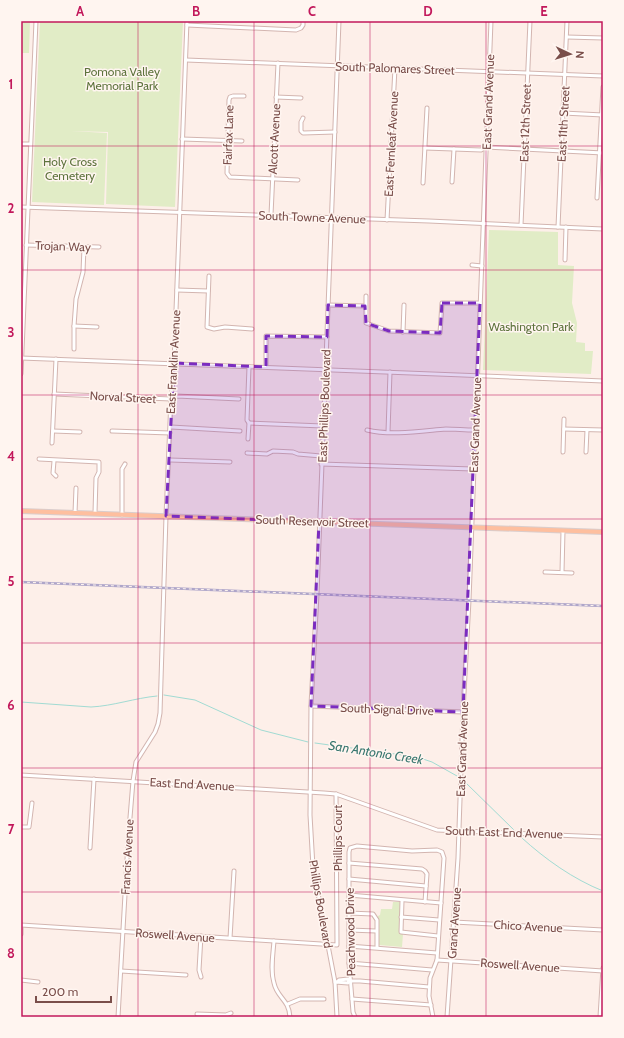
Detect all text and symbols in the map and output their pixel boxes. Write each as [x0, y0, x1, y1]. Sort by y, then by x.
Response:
text: A [76, 3, 85, 19]
text: B [192, 3, 200, 19]
text: C [308, 3, 316, 19]
text: D [423, 3, 433, 19]
text: E [540, 3, 548, 19]
north arrow [550, 34, 590, 74]
text: N [573, 50, 587, 59]
street label: East Grand Avenue [479, 54, 497, 150]
street label: South Palomares Street [335, 58, 455, 78]
park label: Pomona Valley Memorial Park [84, 64, 160, 93]
text: 1 [9, 76, 13, 92]
street label: East 12th Street [516, 84, 534, 162]
street label: East 11th Street [554, 86, 572, 162]
street label: East Fernleaf Avenue [381, 91, 401, 197]
street label: Alcott Avenue [265, 103, 283, 175]
street label: Fairfax Lane [219, 105, 237, 165]
park label: Holy Cross Cemetery [43, 154, 97, 183]
text: 2 [8, 200, 15, 216]
street label: South Towne Avenue [258, 208, 366, 226]
street label: Trojan Way [35, 238, 91, 254]
street label: East Franklin Avenue [163, 310, 183, 414]
park label: Washington Park [489, 319, 574, 334]
text: 3 [7, 324, 15, 340]
street label: East Phillips Boulevard [315, 349, 333, 463]
street label: East Grand Avenue [466, 377, 484, 473]
street label: Norval Street [89, 388, 157, 406]
text: 4 [7, 448, 15, 464]
street label: South Reservoir Street [255, 512, 369, 530]
text: 5 [8, 573, 15, 589]
text: 6 [7, 697, 15, 713]
street label: South Signal Drive [340, 700, 434, 718]
street label: East Grand Avenue [453, 701, 471, 797]
water label: San Antonio Creek [328, 737, 425, 767]
street label: East End Avenue [149, 774, 235, 794]
street label: Phillips Court [330, 805, 345, 871]
street label: Francis Avenue [118, 819, 136, 895]
text: 7 [8, 821, 15, 837]
street label: South East End Avenue [445, 822, 563, 842]
street label: Phillips Boulevard [306, 859, 336, 949]
street label: Grand Avenue [444, 887, 464, 959]
street label: Peachwood Drive [342, 888, 358, 976]
street label: Chico Avenue [493, 917, 563, 935]
street label: Roswell Avenue [135, 925, 215, 945]
text: 8 [7, 945, 15, 961]
street label: Roswell Avenue [480, 955, 560, 975]
scale bar [36, 978, 111, 1004]
text: 200 m [42, 984, 78, 999]

